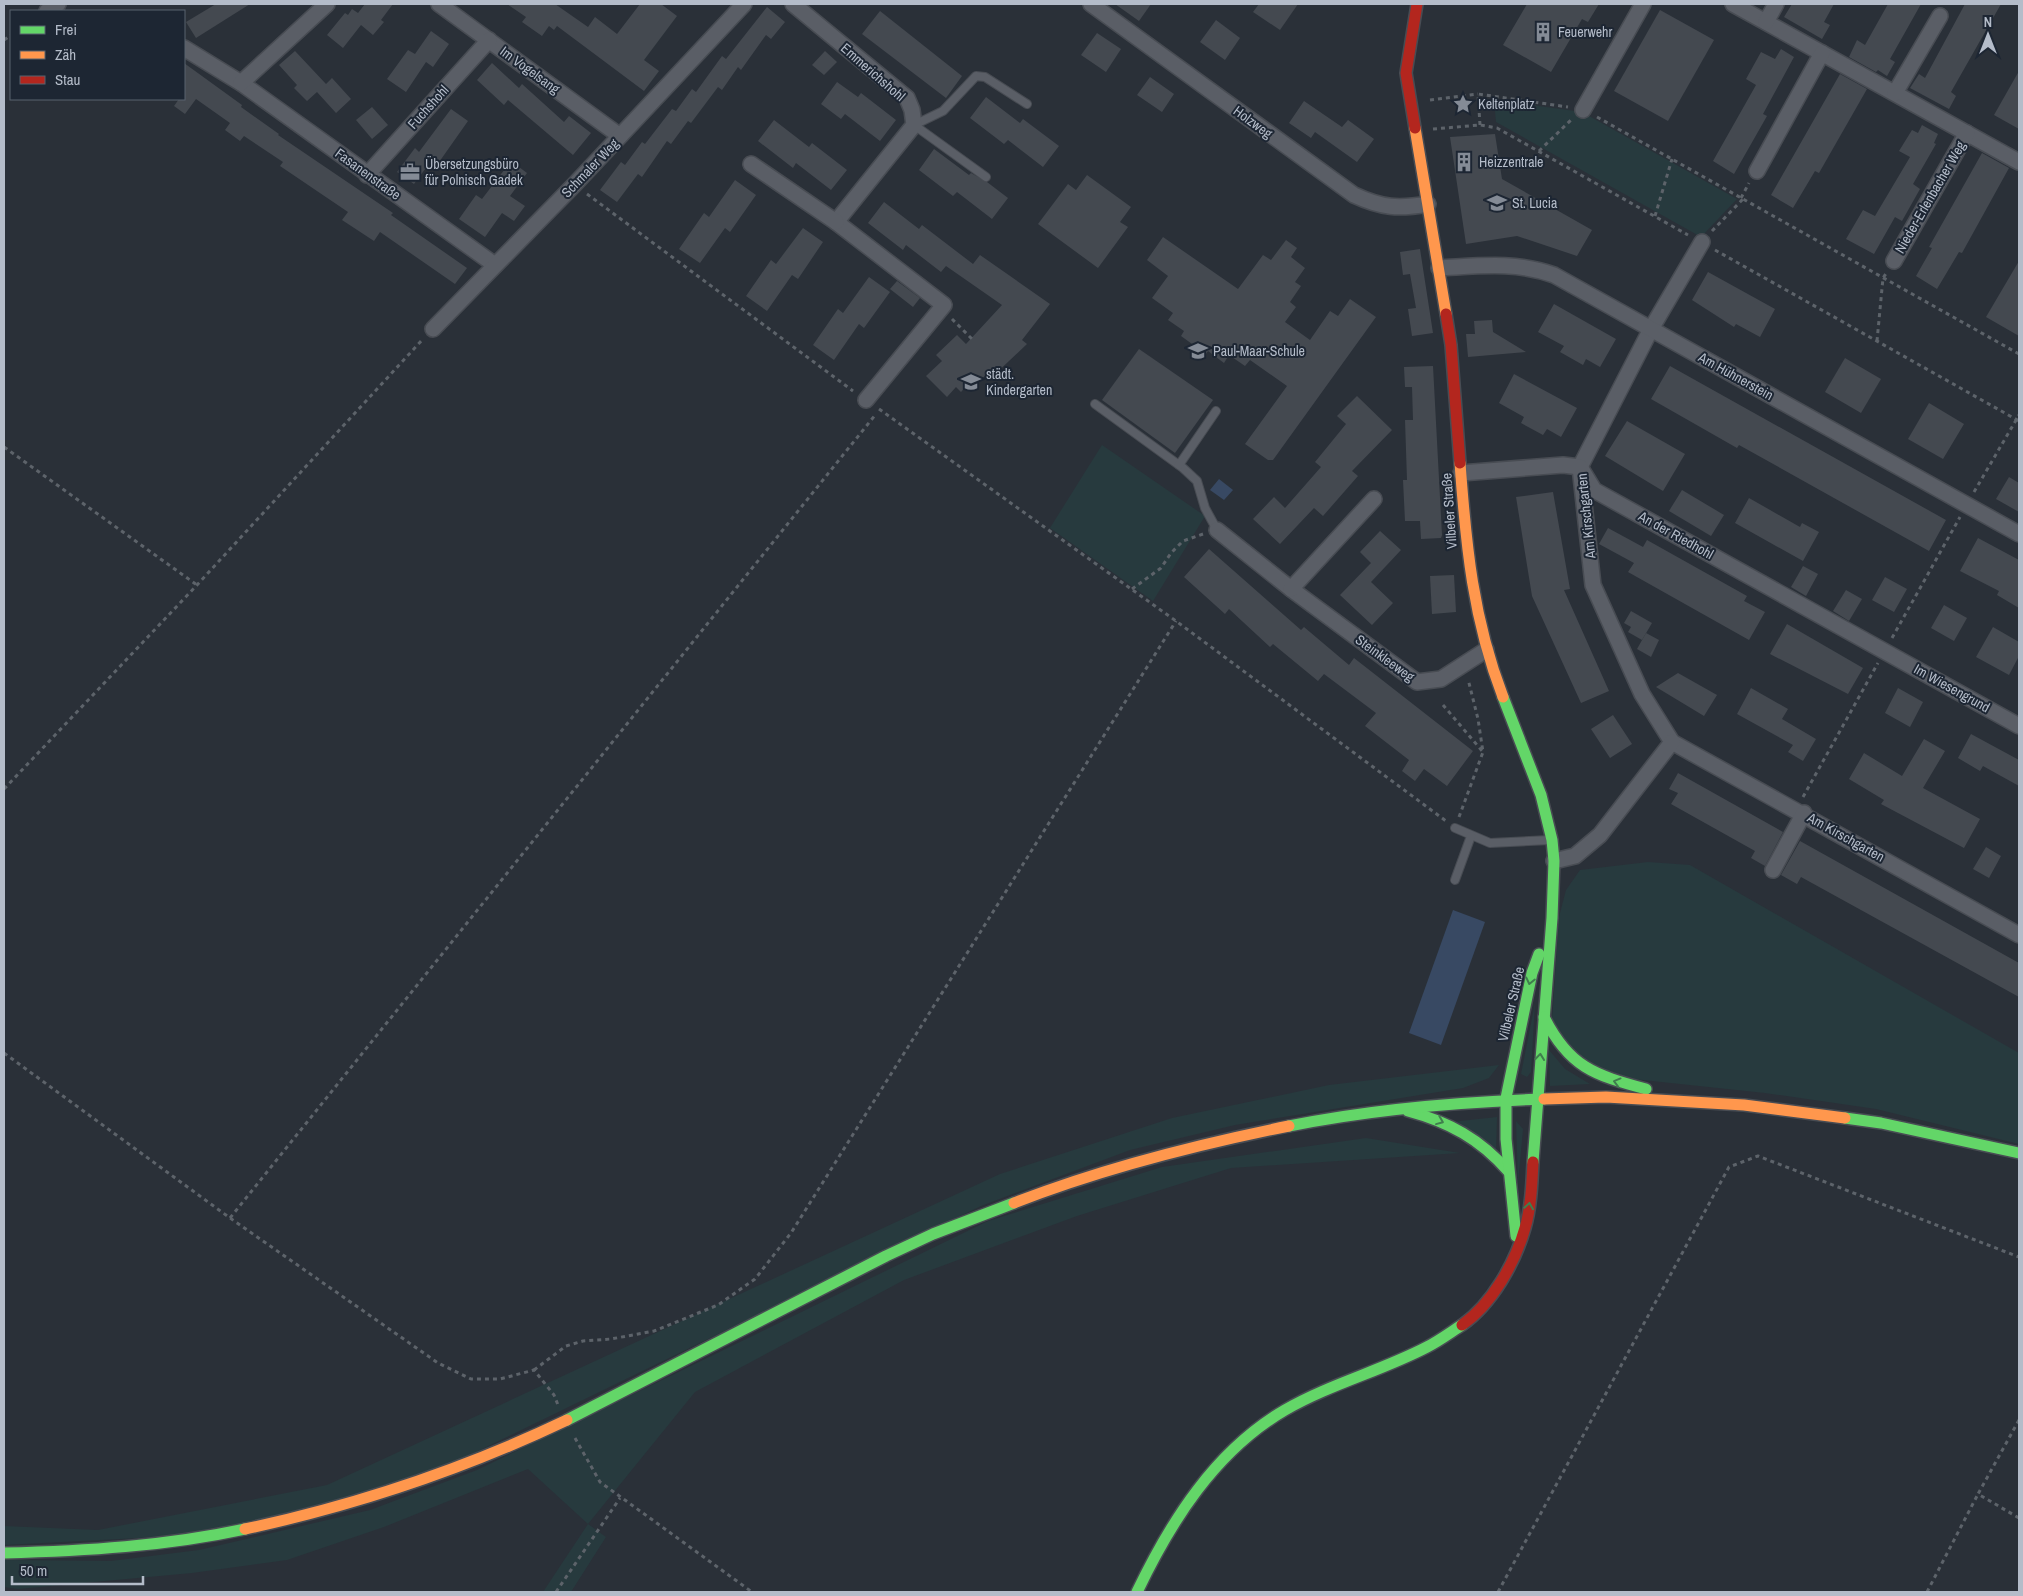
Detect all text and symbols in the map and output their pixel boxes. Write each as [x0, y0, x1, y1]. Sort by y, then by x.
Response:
legend [10, 10, 185, 100]
north arrow [1963, 10, 2013, 60]
text: N [1984, 13, 1992, 31]
text: Frei [55, 19, 77, 40]
building icon: Feuerwehr [1532, 21, 1554, 43]
place label: Feuerwehr [1558, 23, 1612, 41]
street label: Emmerichshohl [837, 39, 909, 105]
street label: Im Vogelsang [497, 42, 564, 98]
text: Zäh [55, 44, 76, 65]
text: Stau [55, 69, 80, 90]
street label: Fuchshohl [404, 81, 452, 133]
place icon: Keltenplatz [1452, 93, 1474, 115]
place label: Keltenplatz [1478, 95, 1535, 113]
street label: Holzweg [1230, 102, 1277, 143]
street label: Schmaler Weg [557, 134, 623, 201]
street label: Nieder-Erlenbacher Weg [1891, 137, 1970, 256]
street label: Fasanenstraße [332, 144, 404, 204]
building icon: Heizzentrale [1453, 151, 1475, 173]
place label: Heizzentrale [1479, 153, 1543, 171]
place label: Übersetzungsbüro für Polnisch Gadek [425, 155, 523, 189]
office icon: Übersetzungsbüro für Polnisch Gadek [399, 161, 421, 183]
school or university icon: St. Lucia [1486, 192, 1508, 214]
place label: St. Lucia [1512, 194, 1558, 212]
school or university icon: Paul-Maar-Schule [1187, 340, 1209, 362]
place label: Paul-Maar-Schule [1213, 342, 1305, 360]
street label: Am Hühnerstein [1694, 348, 1777, 404]
place label: städt. Kindergarten [986, 365, 1052, 399]
school or university icon: städt. Kindergarten [960, 371, 982, 393]
street label: Vilbeler Straße [1437, 472, 1461, 550]
street label: Am Kirschgarten [1573, 473, 1600, 560]
street label: An der Riedhohl [1634, 507, 1717, 563]
street label: Steinkleeweg [1352, 630, 1419, 686]
street label: Im Wiesengrund [1911, 660, 1993, 716]
street label: Am Kirschgarten [1803, 808, 1888, 866]
street label: Vilbeler Straße [1494, 965, 1528, 1043]
one-way arrow [1525, 976, 1536, 985]
one-way arrow [1534, 1053, 1545, 1061]
one-way arrow [1612, 1077, 1621, 1088]
one-way arrow [1435, 1115, 1444, 1125]
one-way arrow [1523, 1201, 1534, 1209]
scale bar [12, 1554, 144, 1586]
text: 50 m [20, 1560, 47, 1581]

